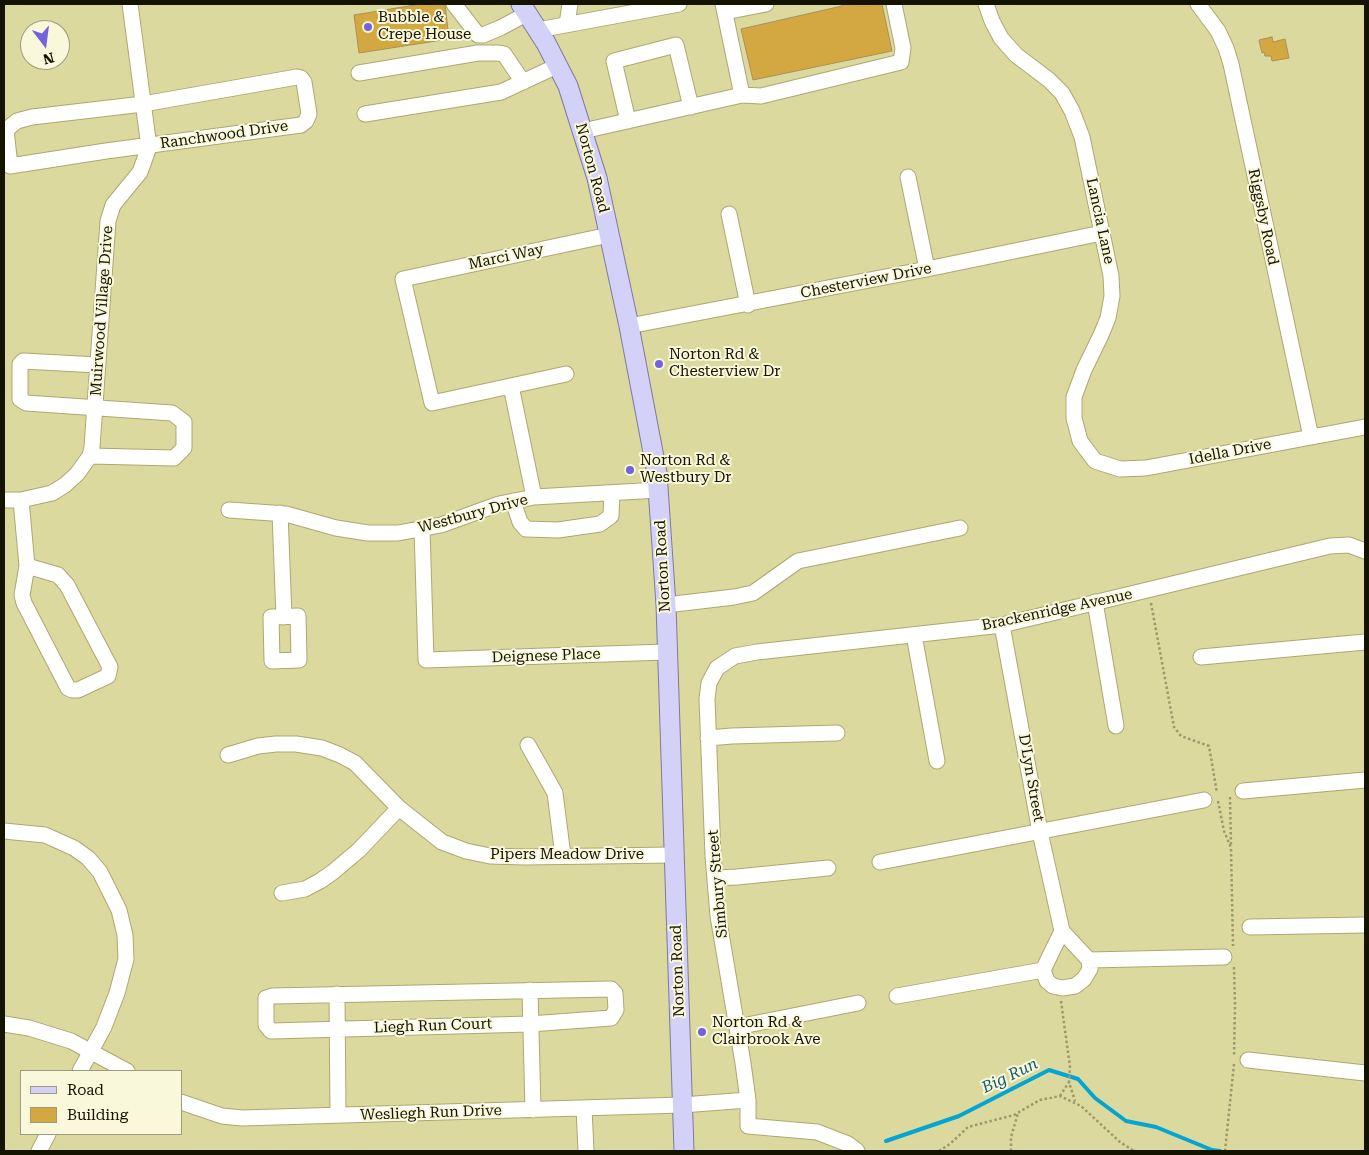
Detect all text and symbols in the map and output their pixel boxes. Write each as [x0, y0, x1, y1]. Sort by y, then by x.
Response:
place label: Bubble & Crepe House [378, 9, 471, 44]
north arrow [20, 20, 70, 70]
marker: Bubble & Crepe House [362, 21, 374, 33]
text: N [41, 49, 56, 68]
street label: Ranchwood Drive [159, 117, 289, 153]
street label: Norton Road [571, 121, 613, 215]
street label: Riggsby Road [1244, 167, 1282, 267]
street label: Lancia Lane [1082, 176, 1118, 266]
street label: Muirwood Village Drive [87, 225, 117, 397]
street label: Marci Way [467, 240, 545, 274]
street label: Chesterview Drive [799, 259, 933, 303]
place label: Norton Rd & Chesterview Dr [669, 346, 780, 381]
marker: Norton Rd & Chesterview Dr [653, 358, 665, 370]
street label: Idella Drive [1187, 435, 1273, 469]
place label: Norton Rd & Westbury Dr [640, 452, 731, 487]
marker: Norton Rd & Westbury Dr [624, 464, 636, 476]
street label: Westbury Drive [416, 491, 530, 537]
street label: Norton Road [652, 519, 674, 613]
street label: Brackenridge Avenue [980, 585, 1134, 635]
street label: Deignese Place [491, 645, 601, 667]
street label: D'Lyn Street [1014, 733, 1048, 823]
street label: Simbury Street [704, 829, 732, 939]
street label: Pipers Meadow Drive [490, 846, 644, 864]
street label: Norton Road [667, 924, 689, 1018]
place label: Norton Rd & Clairbrook Ave [712, 1014, 821, 1049]
street label: Liegh Run Court [373, 1015, 493, 1037]
marker: Norton Rd & Clairbrook Ave [696, 1026, 708, 1038]
water label: Big Run [979, 1054, 1041, 1098]
legend [20, 1070, 182, 1135]
text: Road [67, 1081, 104, 1099]
street label: Wesliegh Run Drive [360, 1102, 502, 1124]
text: Building [67, 1106, 128, 1124]

